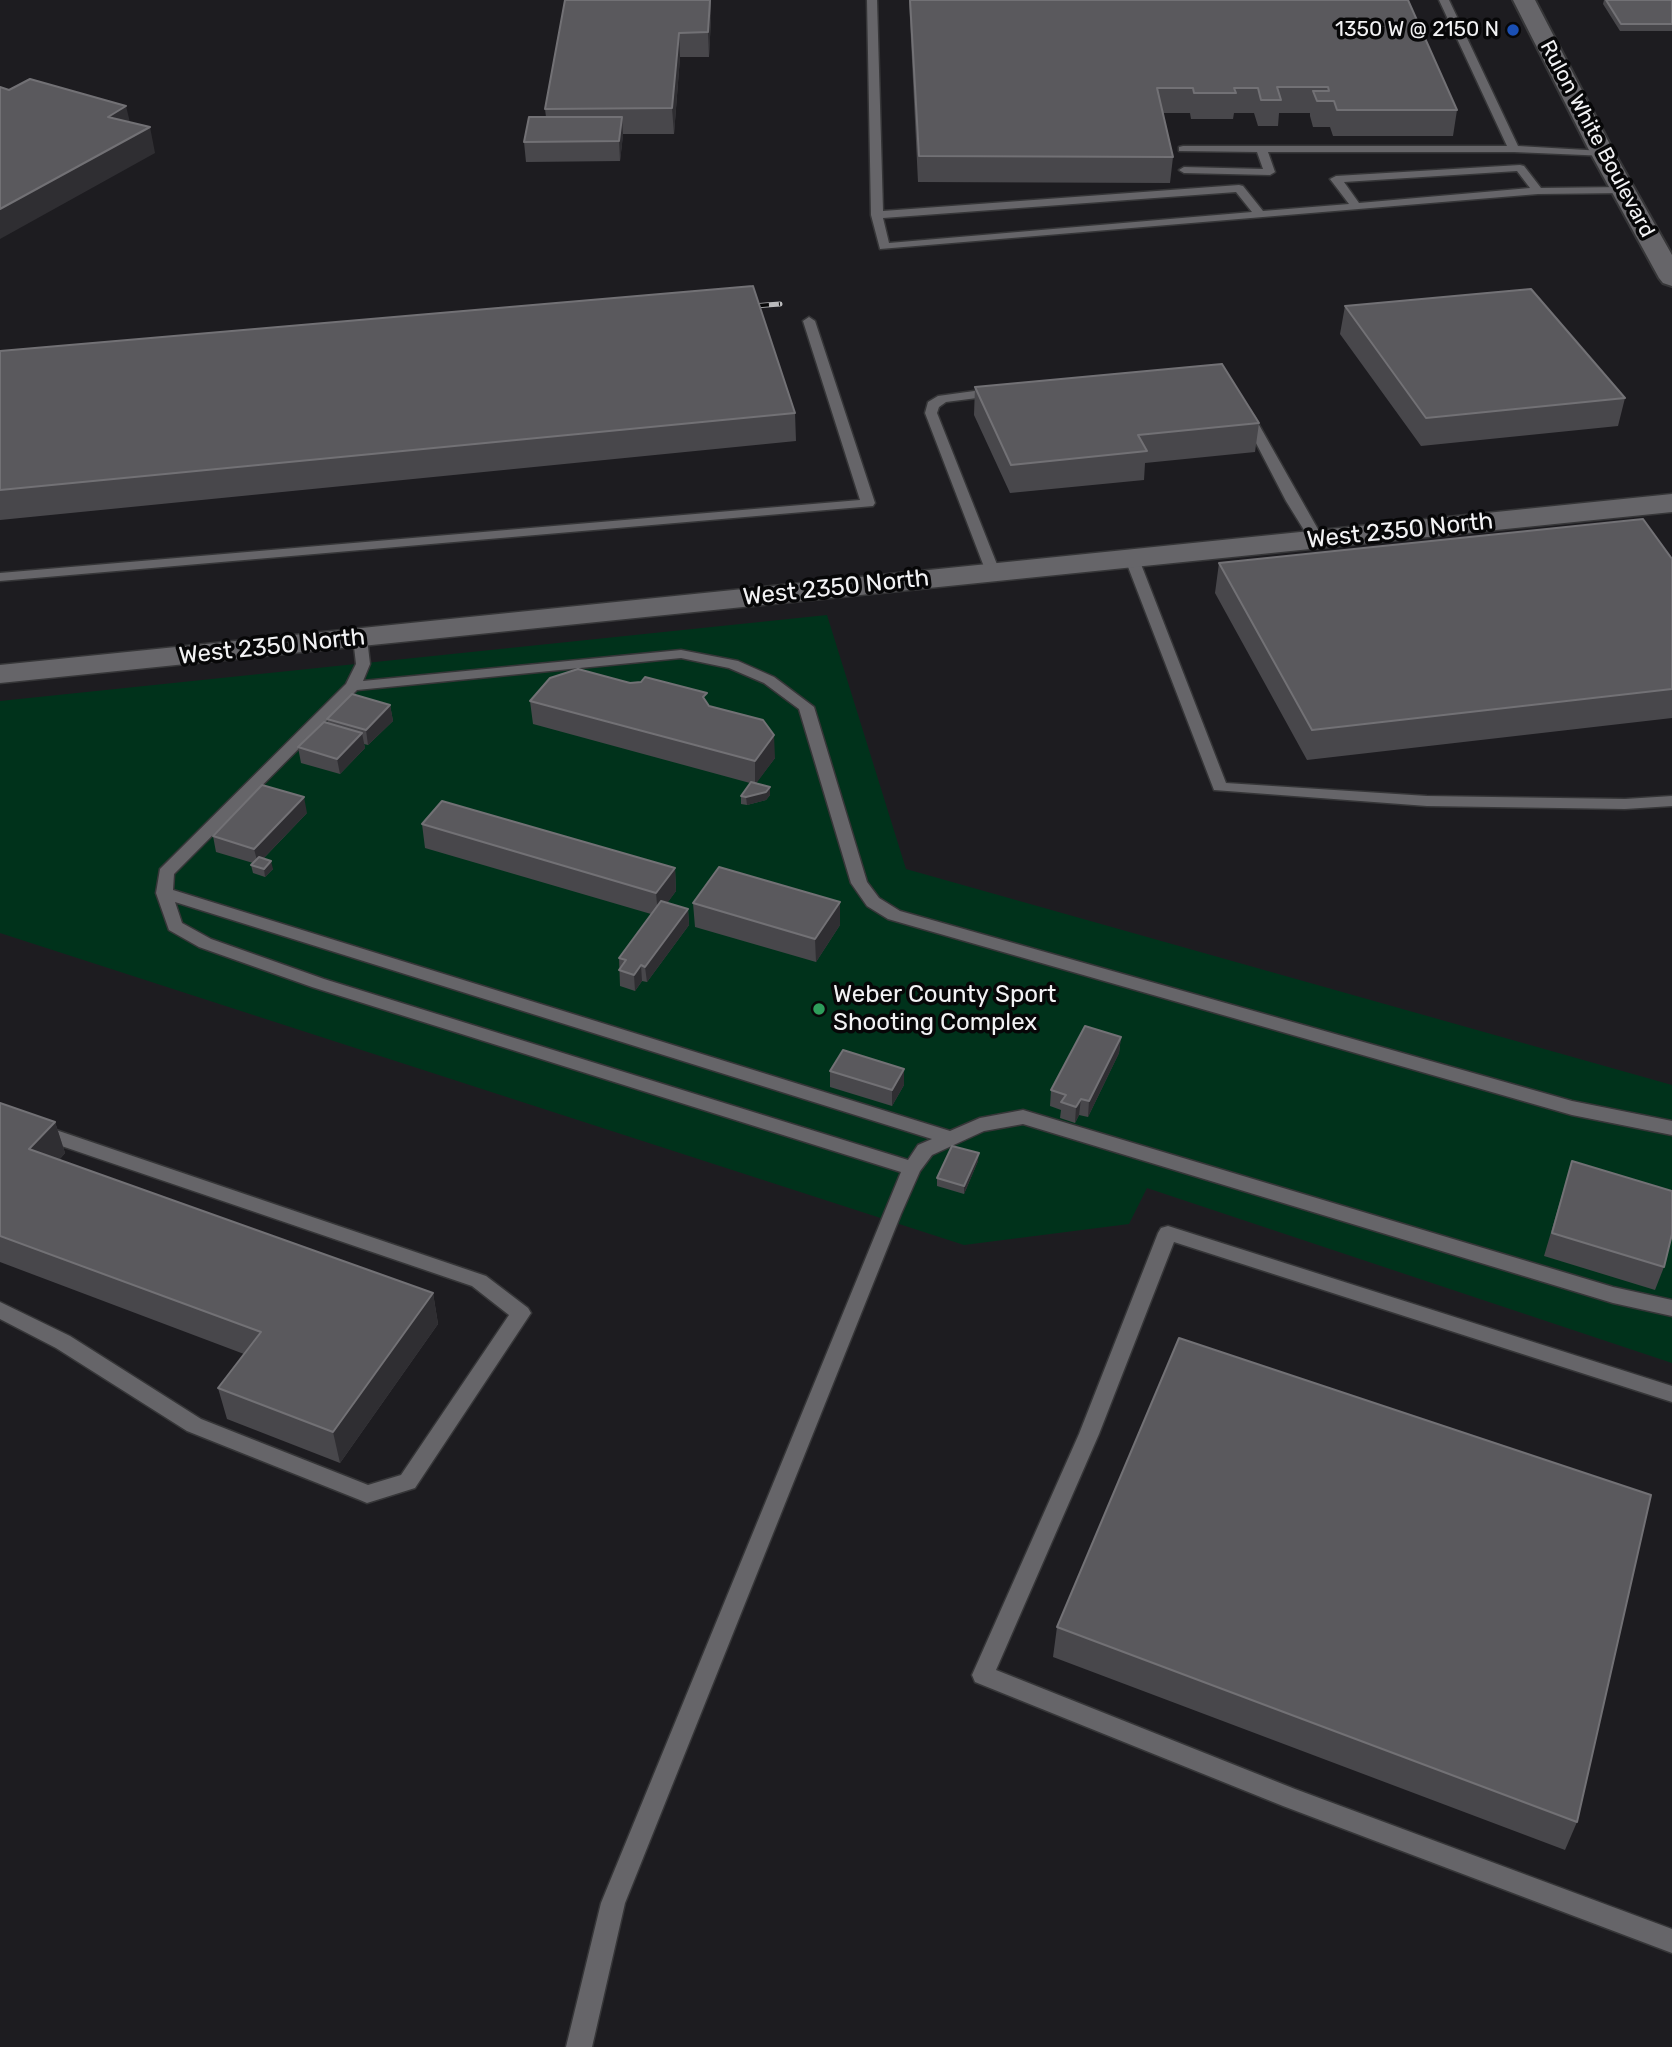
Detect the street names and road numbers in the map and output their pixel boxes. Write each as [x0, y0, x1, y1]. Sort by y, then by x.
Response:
street label: Rulon White Boulevard [1534, 36, 1660, 242]
street label: West 2350 North [1305, 507, 1495, 555]
street label: West 2350 North [741, 564, 931, 612]
street label: West 2350 North [177, 623, 367, 671]

